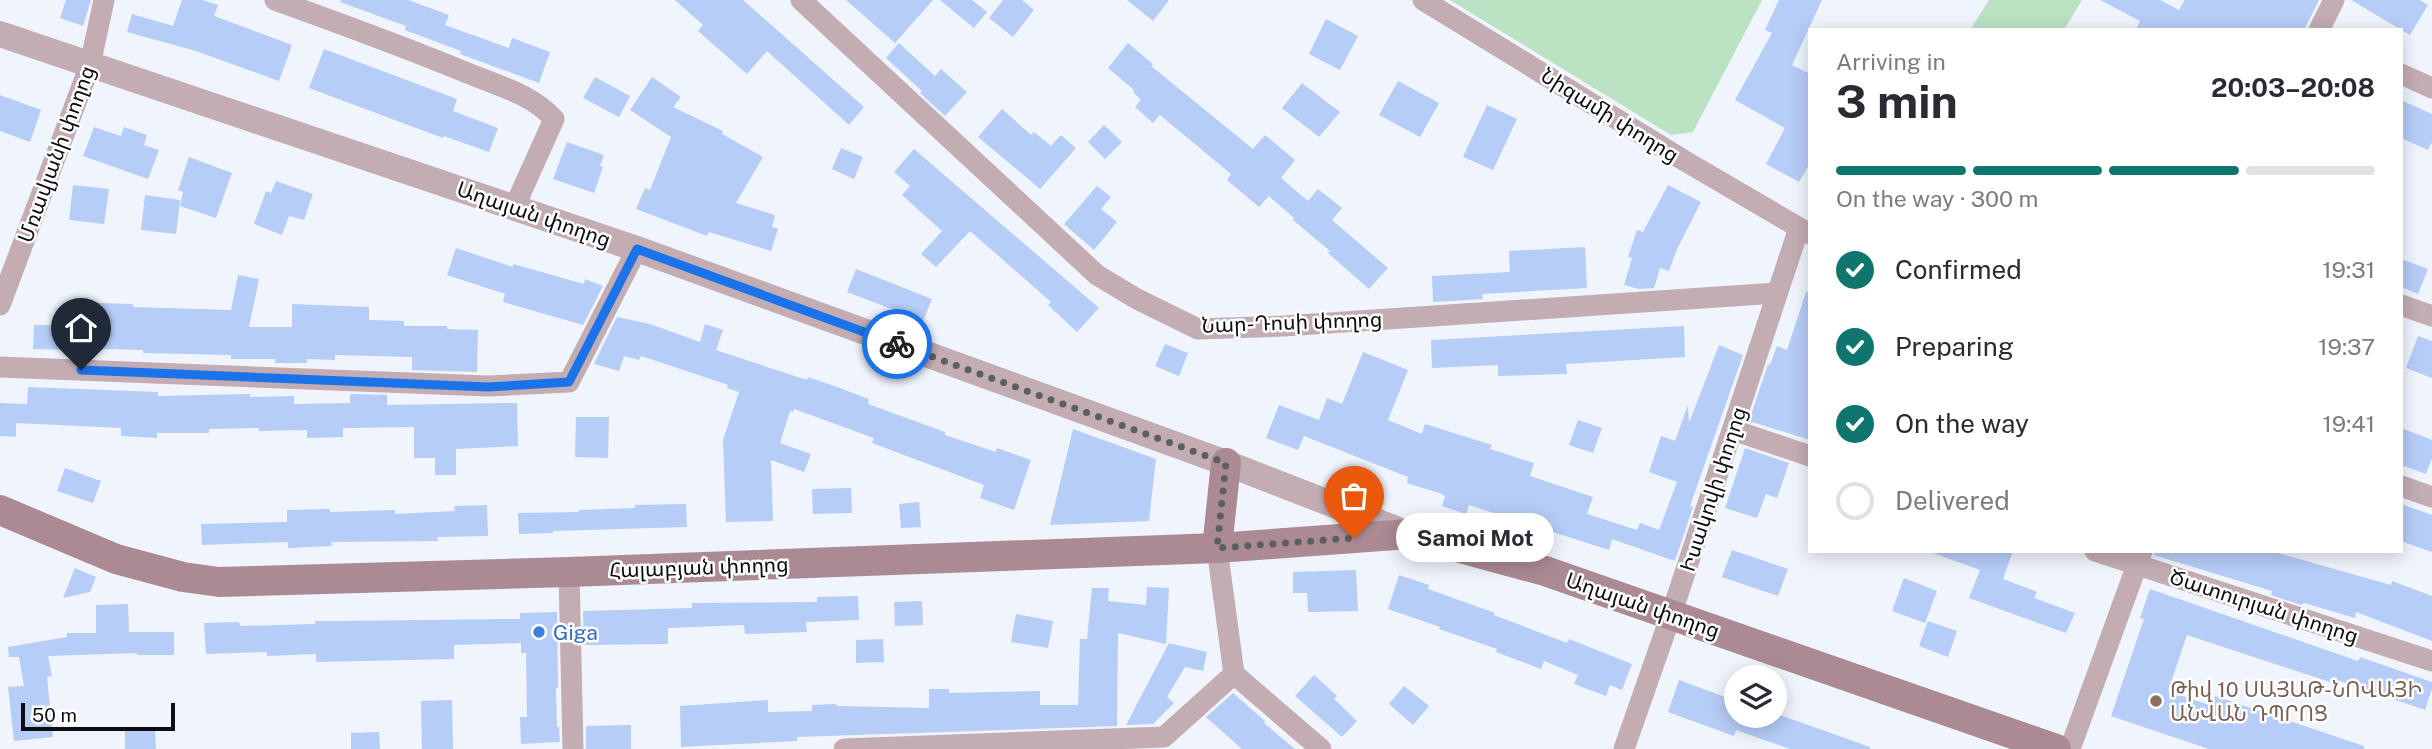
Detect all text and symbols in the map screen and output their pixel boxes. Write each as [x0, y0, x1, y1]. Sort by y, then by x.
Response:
text: Arriving in [1836, 48, 1946, 75]
street label: Մռավյանի փողոց [12, 62, 100, 246]
street label: Նիզամի փողոց [1537, 63, 1683, 167]
text: 20:03–20:08 [2211, 72, 2375, 103]
text: 3 min [1836, 74, 1958, 128]
street label: Աղայան փողոց [454, 176, 614, 252]
text: On the way · 300 m [1836, 185, 2038, 212]
icon: check [1836, 251, 1874, 289]
text: Confirmed [1895, 254, 2022, 285]
text: 19:31 [2322, 256, 2375, 283]
pin [51, 298, 111, 370]
street label: Նար-Դոսի փողոց [1201, 306, 1383, 338]
icon: home [62, 309, 100, 347]
courier [862, 309, 932, 379]
icon: bike [878, 325, 916, 363]
icon: check [1836, 328, 1874, 366]
text: Preparing [1895, 331, 2014, 362]
text: 19:37 [2318, 333, 2375, 360]
street label: Իսակովի փողոց [1675, 404, 1751, 574]
icon: check [1836, 405, 1874, 443]
text: On the way [1895, 408, 2029, 439]
text: 19:41 [2322, 410, 2375, 437]
pin [1324, 466, 1384, 538]
icon: bag [1335, 477, 1373, 515]
text: Delivered [1895, 485, 2010, 516]
callout: Samoi Mot [1396, 514, 1554, 562]
text: Samoi Mot [1416, 524, 1534, 551]
street label: Հալաբյան փողոց [609, 551, 789, 583]
street label: Ծատուրյան փողոց [2166, 564, 2362, 648]
street label: Աղայան փողոց [1563, 567, 1723, 643]
place label: Giga [553, 620, 598, 645]
marker: Giga [531, 624, 547, 640]
map controls [1724, 665, 1787, 728]
button: layers [1724, 665, 1787, 728]
place label: Թիվ 10 ՍԱՅԱԹ-ՆՈՎԱՅԻ ԱՆՎԱՆ ԴՊՐՈՑ [2170, 677, 2422, 726]
marker: Թիվ 10 ՍԱՅԱԹ-ՆՈՎԱՅԻ ԱՆՎԱՆ ԴՊՐՈՑ [2148, 693, 2164, 709]
scale bar [21, 700, 175, 732]
text: 50 m [32, 704, 77, 726]

